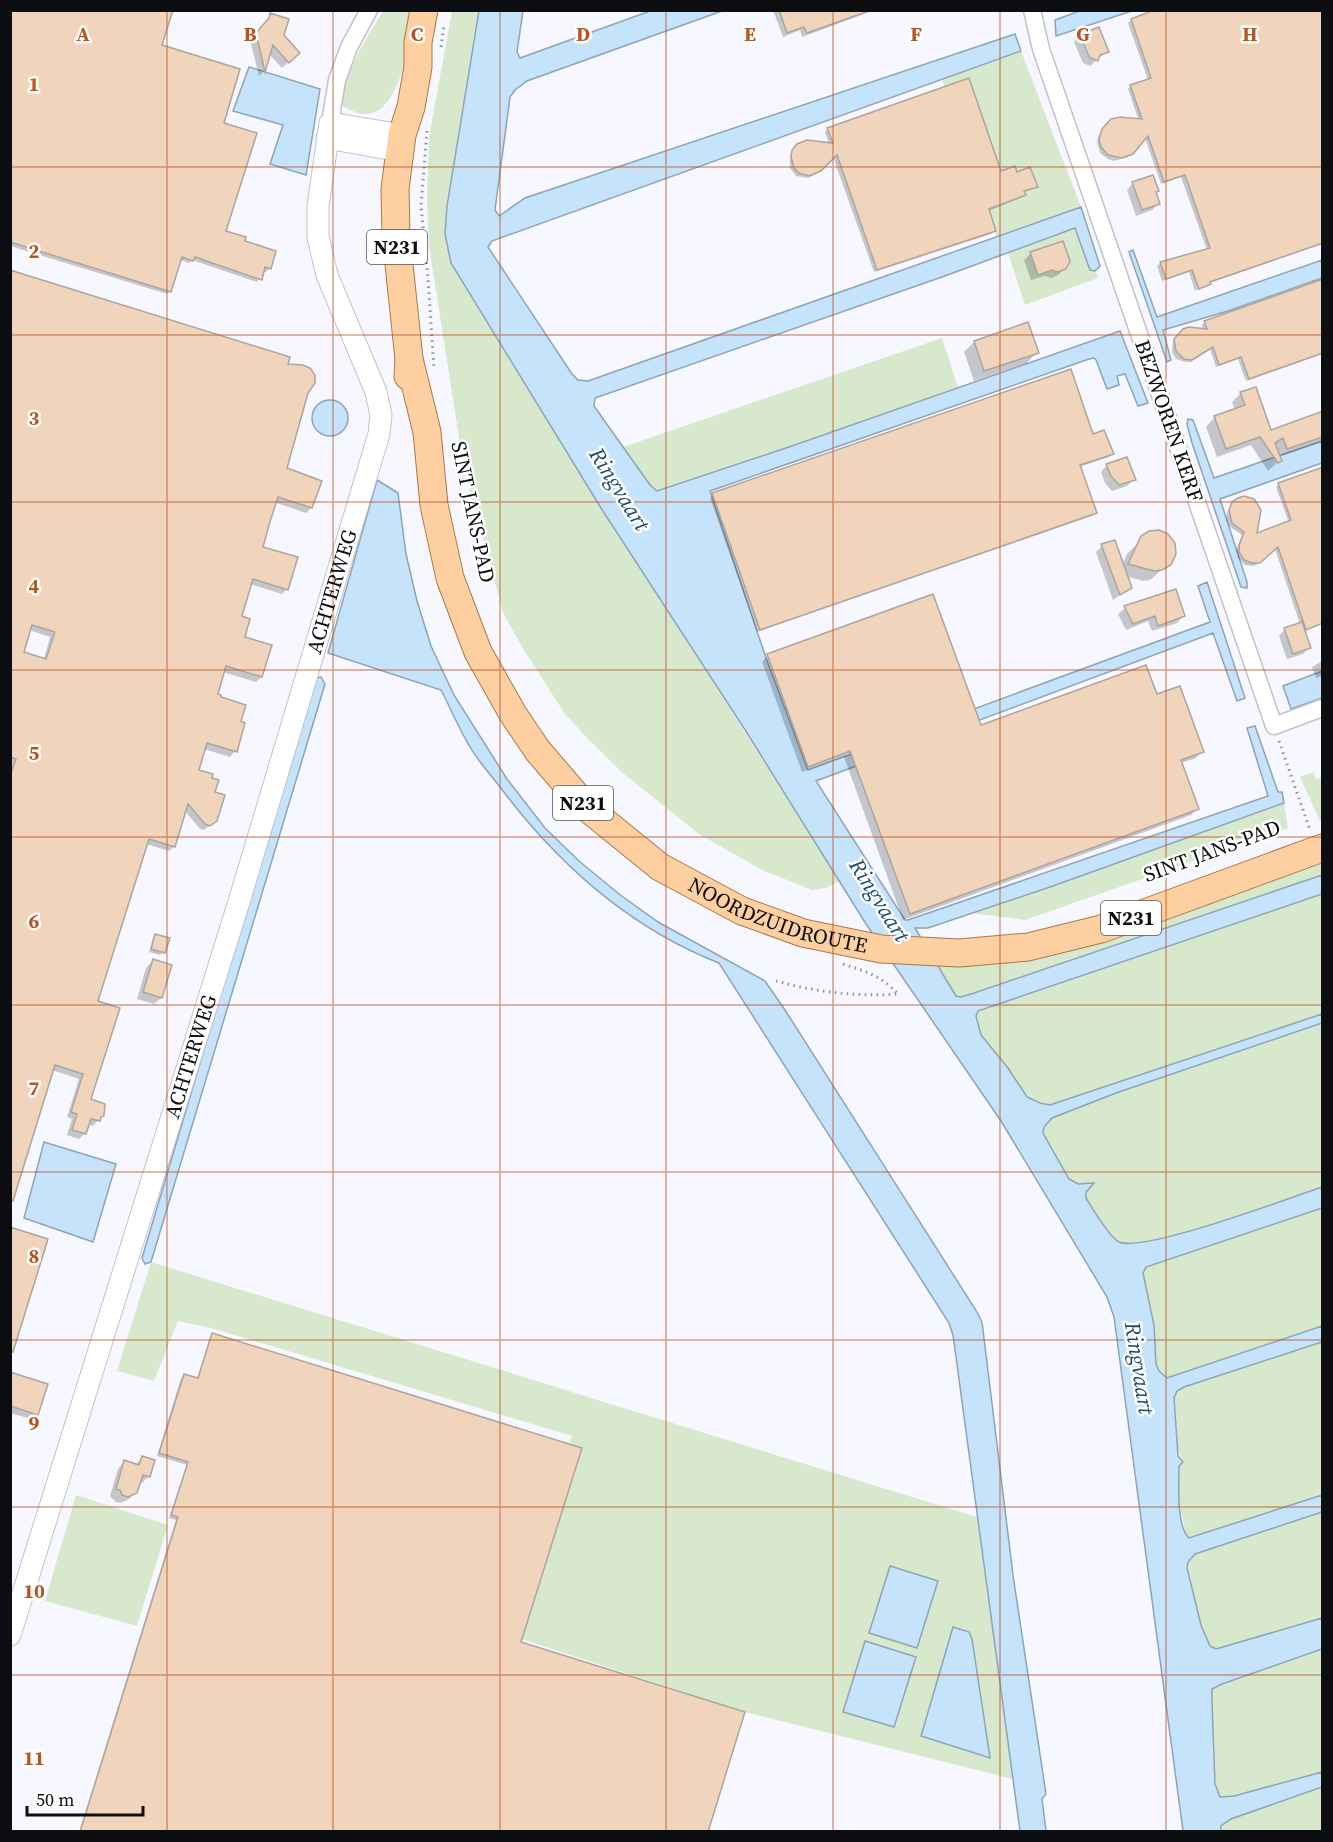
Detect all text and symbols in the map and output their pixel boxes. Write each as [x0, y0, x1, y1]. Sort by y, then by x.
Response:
text: A [76, 20, 90, 48]
text: B [243, 20, 257, 48]
text: C [411, 20, 423, 48]
text: D [576, 20, 590, 48]
text: E [744, 20, 756, 48]
text: F [910, 20, 922, 48]
text: G [1076, 20, 1090, 48]
text: H [1242, 20, 1258, 48]
text: 1 [29, 70, 39, 98]
road number: N231 [367, 230, 427, 264]
text: 2 [29, 237, 40, 265]
street label: BEZWOREN KERF [1128, 336, 1211, 506]
text: 3 [29, 404, 40, 432]
street label: SINT JANS-PAD [444, 438, 503, 585]
water label: Ringvaart [582, 441, 658, 537]
street label: ACHTERWEG [299, 526, 364, 657]
text: 4 [29, 572, 40, 600]
text: 5 [29, 739, 40, 767]
road number: N231 [553, 786, 613, 820]
street label: SINT JANS-PAD [1139, 812, 1284, 889]
water label: Ringvaart [842, 852, 918, 948]
street label: NOORDZUIDROUTE [684, 870, 870, 960]
road number: N231 [1101, 901, 1161, 935]
text: 6 [29, 907, 40, 935]
street label: ACHTERWEG [157, 991, 223, 1122]
text: 7 [29, 1074, 40, 1102]
text: 8 [29, 1242, 39, 1270]
water label: Ringvaart [1118, 1319, 1162, 1417]
text: 9 [29, 1409, 40, 1437]
text: 10 [23, 1577, 45, 1605]
text: 11 [23, 1744, 45, 1772]
scale bar [27, 1779, 142, 1817]
text: 50 m [36, 1787, 74, 1812]

